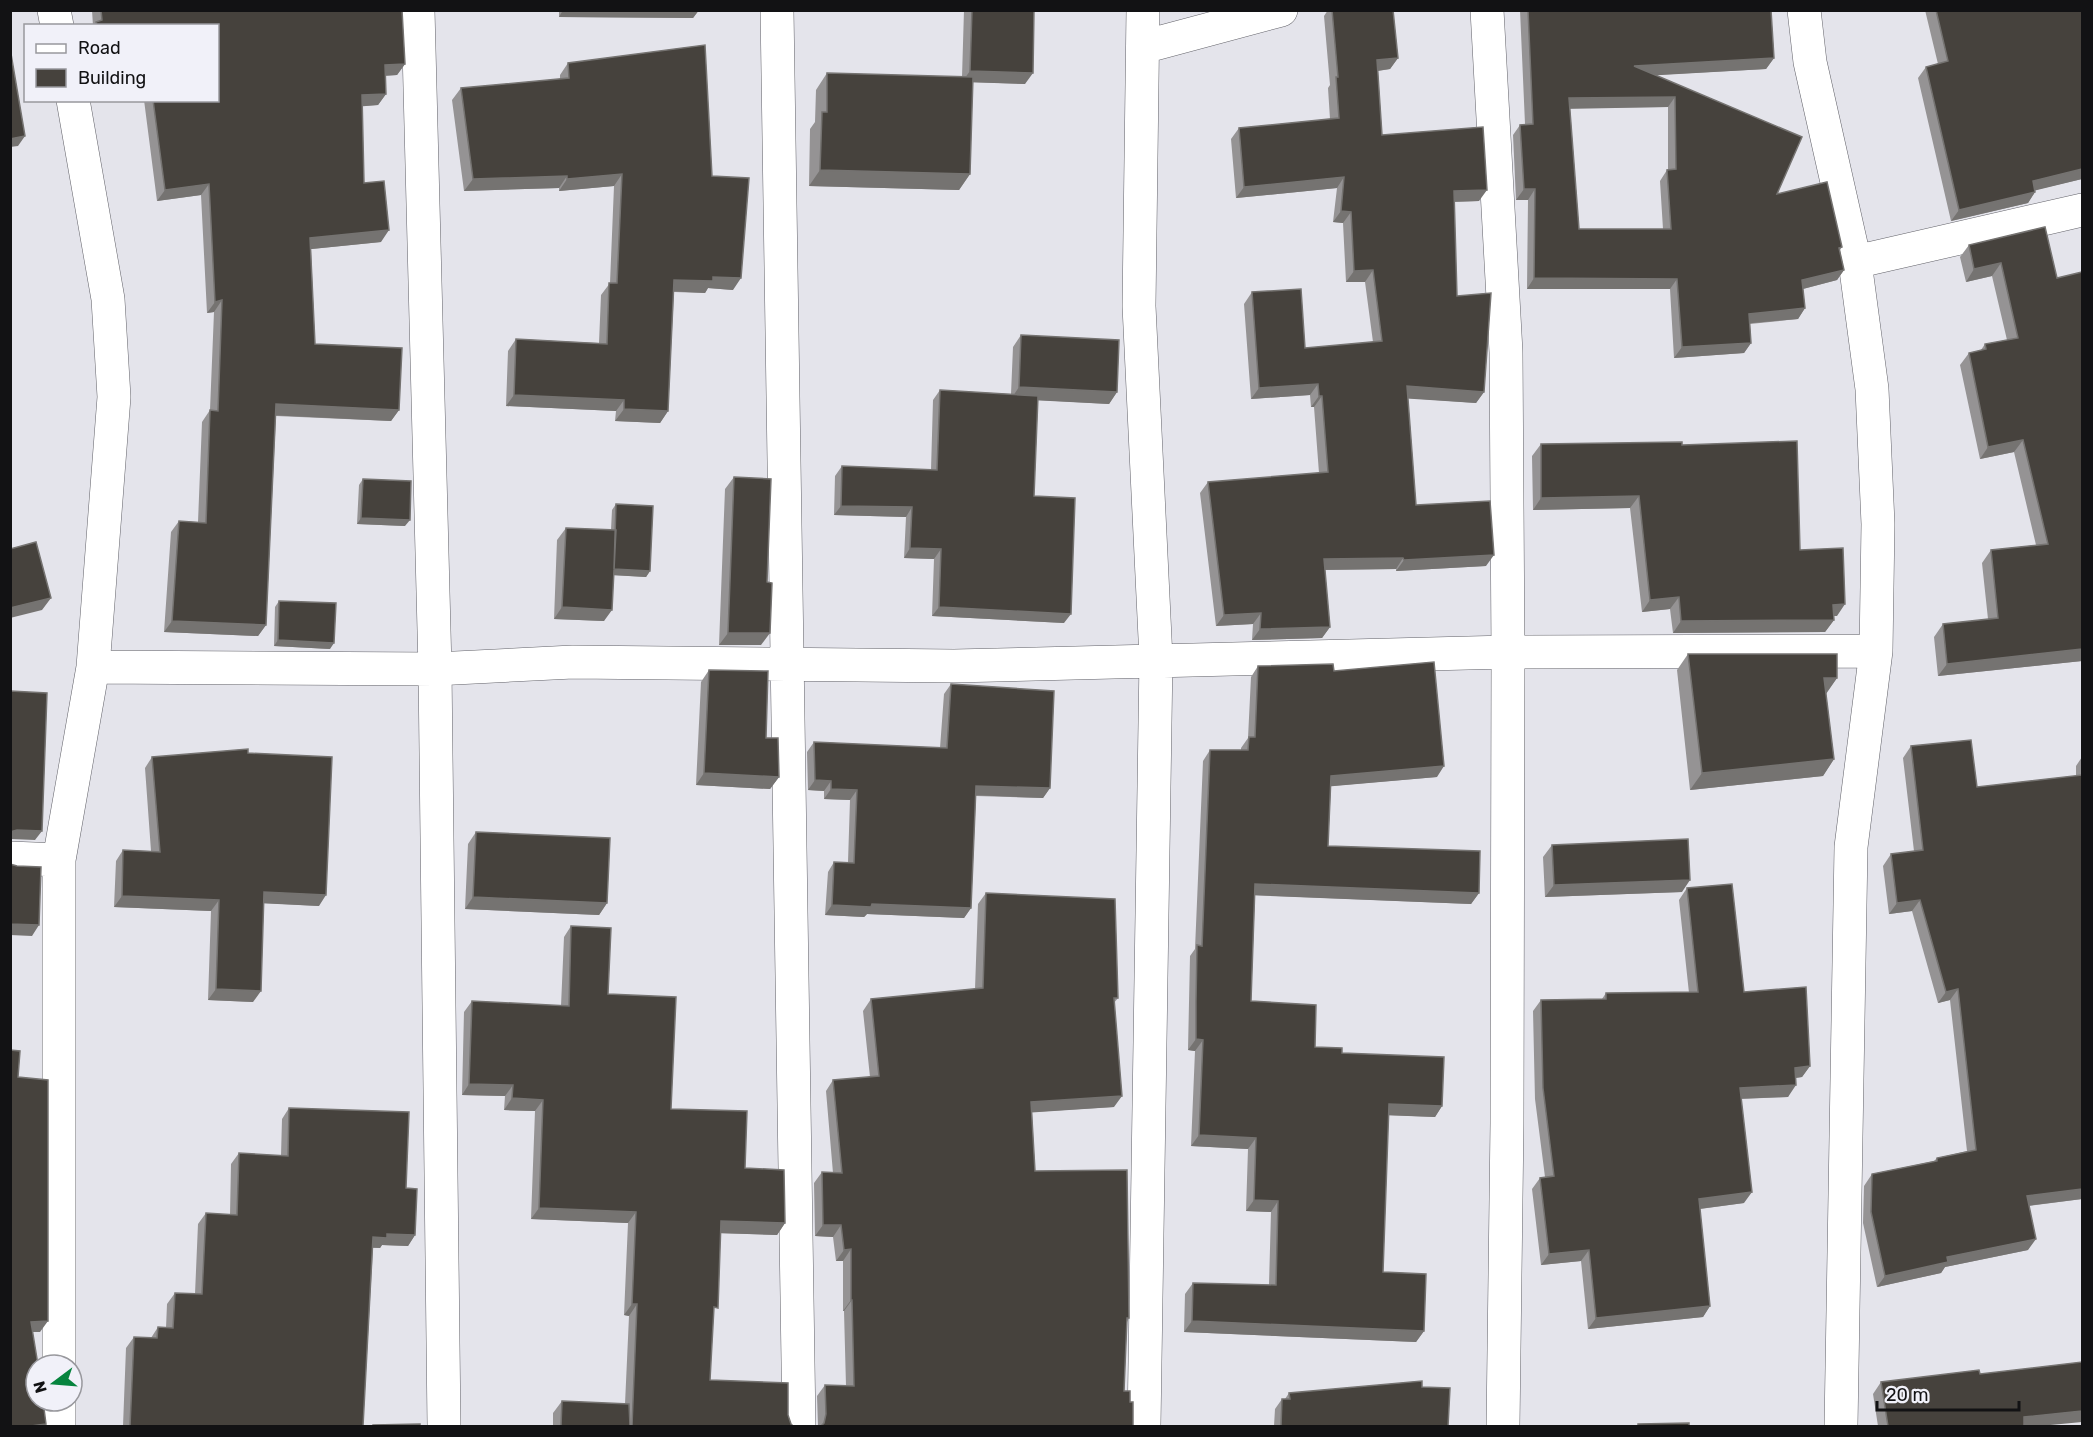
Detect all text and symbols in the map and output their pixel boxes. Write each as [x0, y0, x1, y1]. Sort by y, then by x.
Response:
legend [24, 24, 219, 102]
text: Road [78, 37, 121, 59]
text: Building [78, 67, 146, 89]
north arrow [24, 1353, 84, 1413]
scale bar [1877, 1374, 2020, 1412]
text: N [29, 1379, 51, 1395]
text: 20 m [1886, 1384, 1928, 1406]

